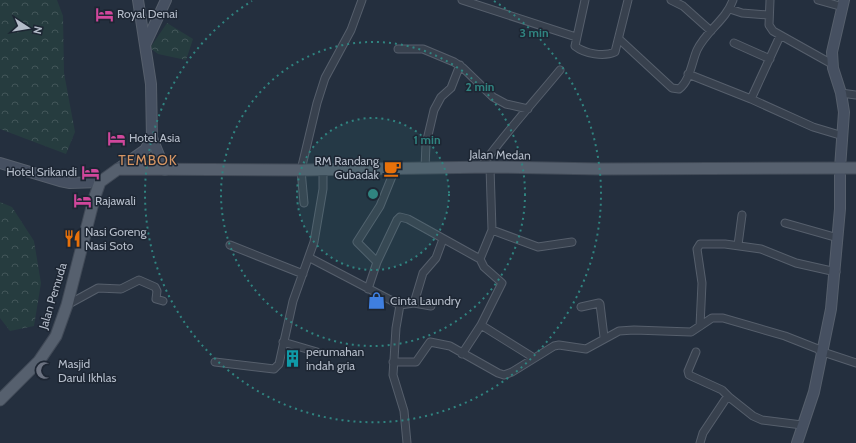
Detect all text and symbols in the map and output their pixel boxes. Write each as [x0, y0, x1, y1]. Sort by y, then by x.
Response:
hotel icon: Royal Denai [94, 4, 114, 24]
place label: Royal Denai [117, 6, 178, 21]
north arrow [8, 8, 48, 48]
text: N [30, 25, 45, 35]
text: 3 min [519, 25, 549, 40]
text: 2 min [466, 79, 494, 94]
hotel icon: Hotel Asia [106, 128, 126, 148]
place label: Hotel Asia [129, 130, 180, 145]
text: 1 min [413, 132, 441, 147]
street label: Jalan Medan [468, 146, 531, 163]
district label: TEMBOK [118, 151, 178, 169]
place label: RM Randang Gubadak [315, 153, 380, 182]
cafe icon: RM Randang Gubadak [382, 158, 402, 178]
hotel icon: Hotel Srikandi [80, 162, 100, 182]
place label: Hotel Srikandi [6, 164, 77, 179]
centre of rings [366, 187, 380, 201]
hotel icon: Rajawali [72, 191, 92, 211]
place label: Rajawali [95, 193, 136, 208]
place label: Nasi Goreng Nasi Soto [85, 224, 147, 253]
restaurant icon: Nasi Goreng Nasi Soto [62, 229, 82, 249]
street label: Jalan Pemuda [35, 261, 70, 332]
shop icon: Cinta Laundry [367, 291, 387, 311]
place label: Cinta Laundry [390, 293, 461, 308]
place label: perumahan indah gria [306, 344, 364, 373]
building icon: perumahan indah gria [283, 349, 303, 369]
place label: Masjid Darul Ikhlas [58, 356, 116, 385]
mosque icon: Masjid Darul Ikhlas [35, 361, 55, 381]

